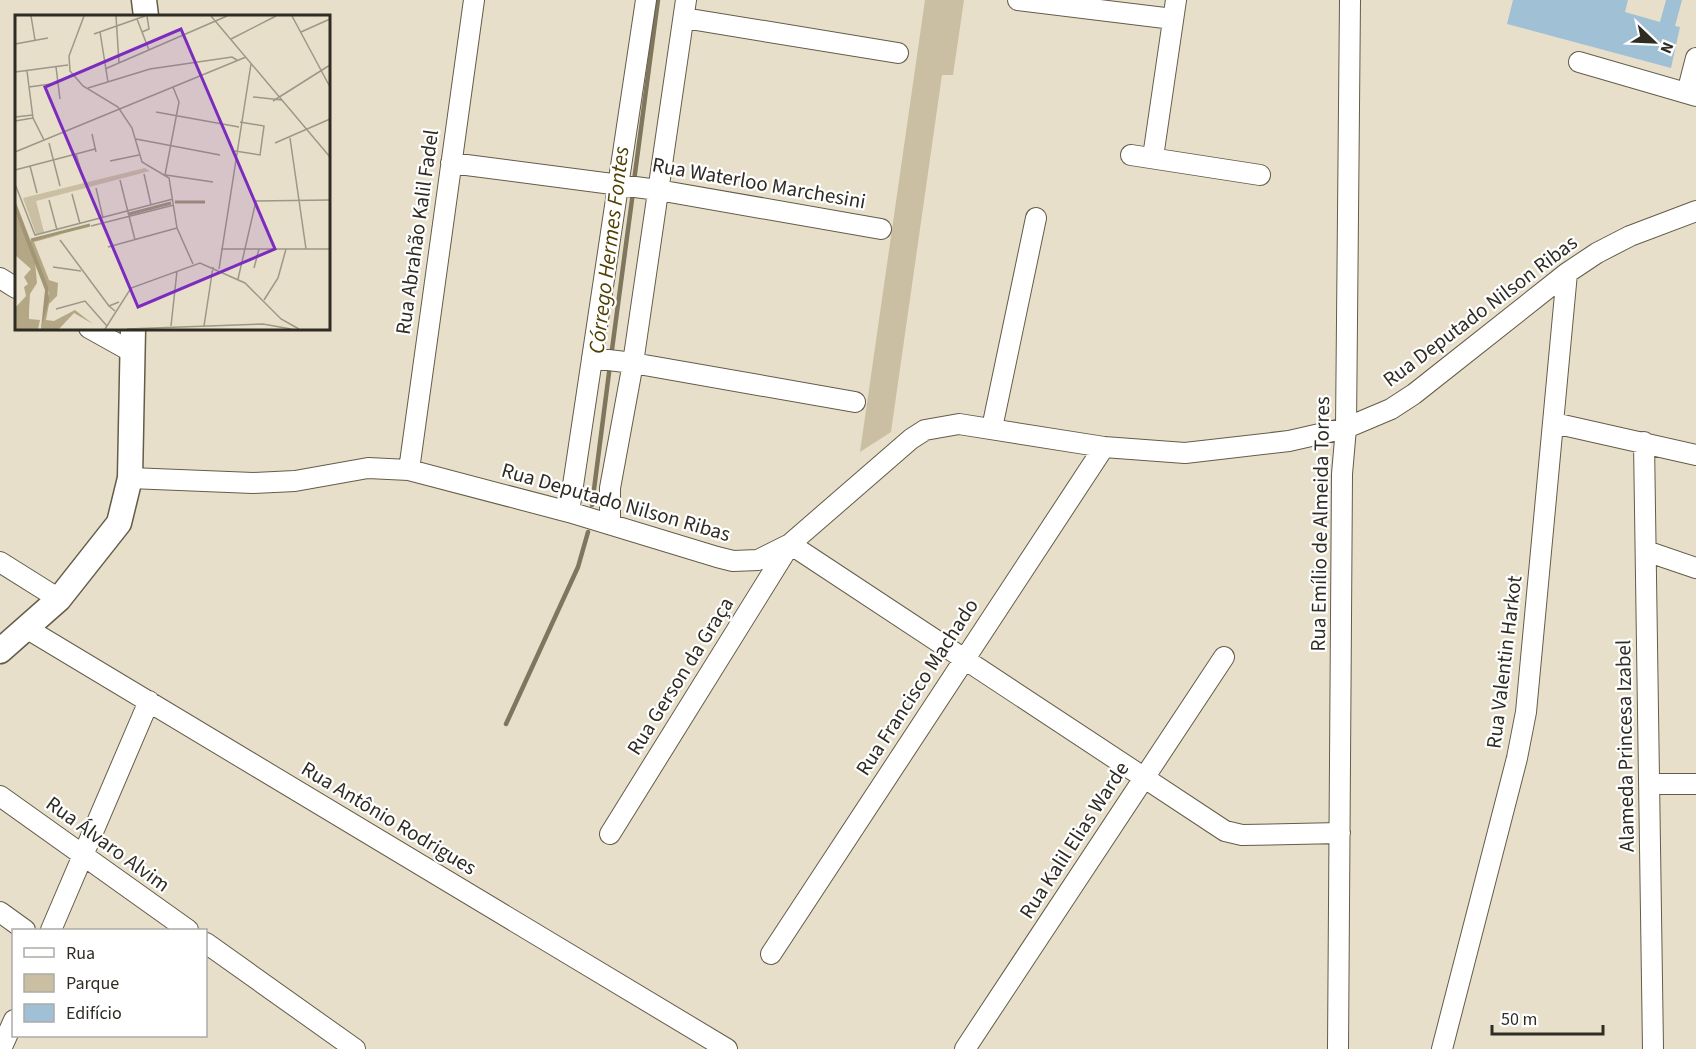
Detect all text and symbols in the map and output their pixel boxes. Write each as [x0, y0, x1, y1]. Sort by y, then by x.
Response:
north arrow [1624, 12, 1684, 72]
inset map [15, 15, 330, 330]
text: N [1655, 38, 1679, 57]
street label: Rua Abrahão Kalil Fadel [388, 128, 446, 336]
water label: Córrego Hermes Fontes [580, 144, 638, 356]
street label: Rua Waterloo Marchesini [650, 149, 868, 217]
street label: Rua Deputado Nilson Ribas [1376, 228, 1584, 394]
street label: Rua Emílio de Almeida Torres [1303, 396, 1337, 652]
street label: Rua Deputado Nilson Ribas [498, 455, 734, 549]
street label: Rua Valentin Harkot [1479, 574, 1529, 750]
street label: Rua Gerson da Graça [619, 591, 741, 761]
street label: Rua Francisco Machado [848, 593, 986, 781]
street label: Alameda Princesa Izabel [1608, 639, 1642, 853]
street label: Rua Antônio Rodrigues [296, 754, 483, 882]
street label: Rua Kalil Elias Warde [1012, 755, 1136, 925]
street label: Rua Álvaro Alvim [40, 789, 176, 899]
legend [12, 929, 207, 1037]
text: Rua [66, 941, 95, 966]
text: Parque [66, 971, 119, 996]
scale bar [1492, 998, 1603, 1036]
text: Edifício [66, 1001, 122, 1026]
text: 50 m [1501, 1007, 1537, 1032]

